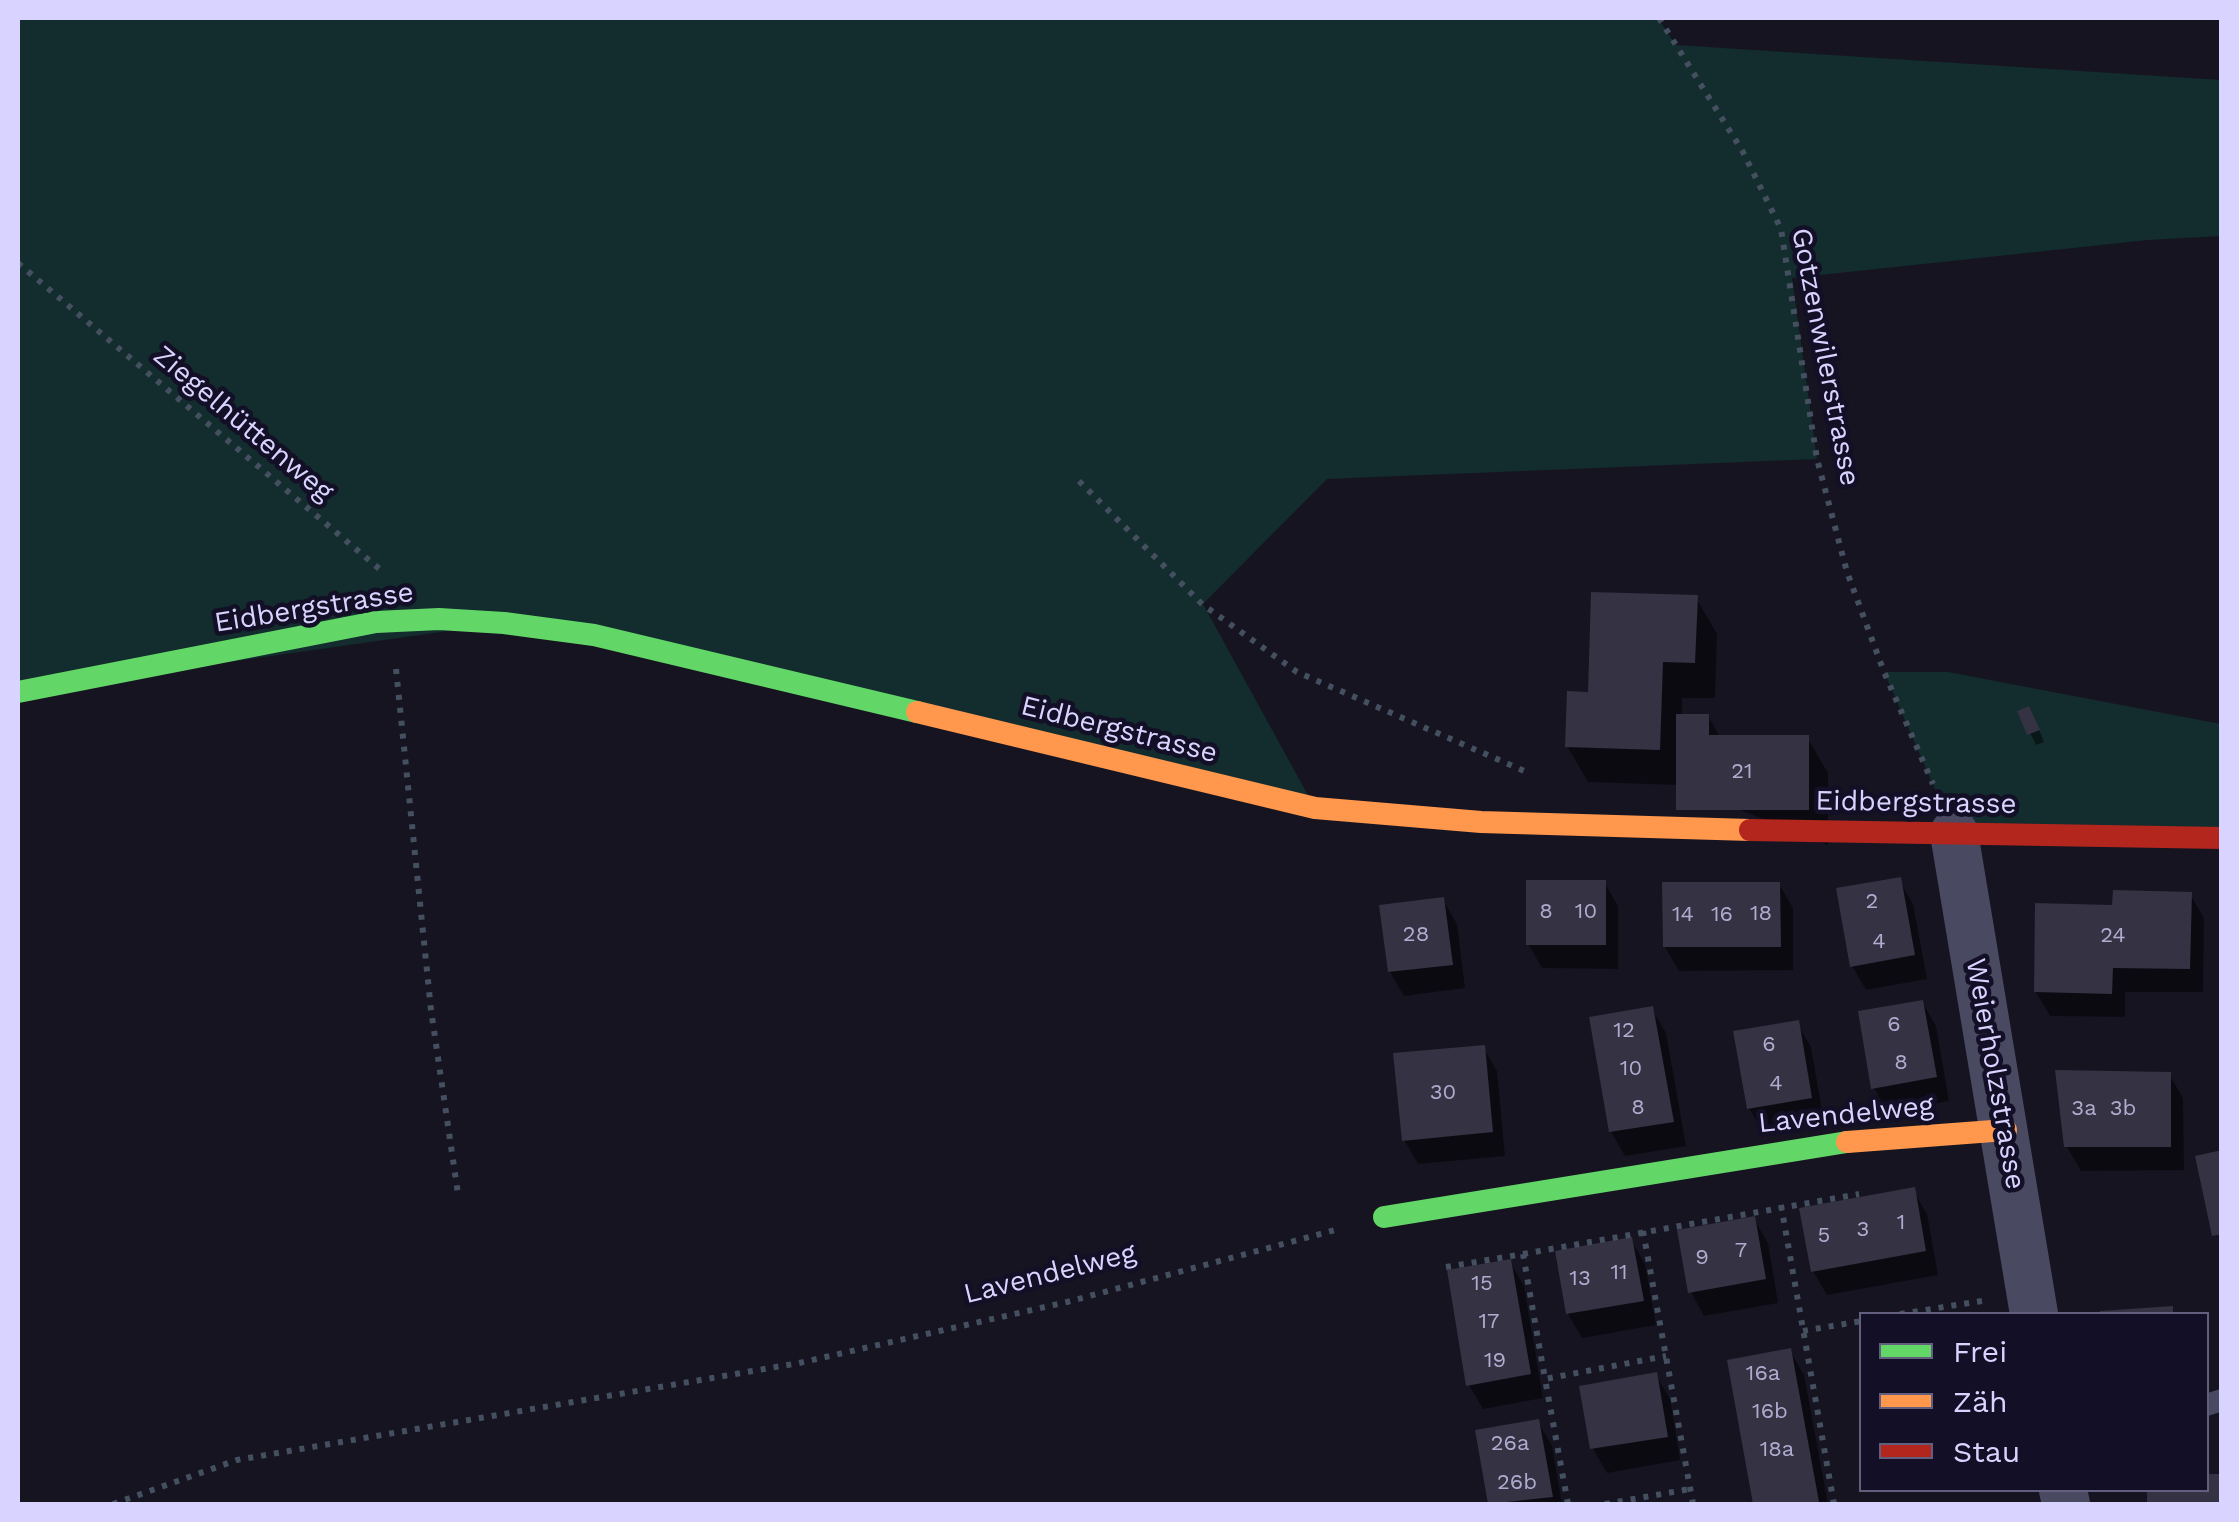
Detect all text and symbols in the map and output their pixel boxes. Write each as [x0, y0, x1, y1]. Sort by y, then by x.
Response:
street label: Gotzenwilerstrasse [1784, 225, 1866, 489]
street label: Ziegelhüttenweg [146, 339, 340, 509]
street label: Eidbergstrasse [212, 576, 416, 640]
street label: Eidbergstrasse [1017, 689, 1221, 771]
house number: 21 [1731, 759, 1753, 785]
street label: Eidbergstrasse [1815, 784, 2017, 822]
house number: 2 [1866, 889, 1878, 915]
house number: 8 [1539, 899, 1553, 925]
house number: 10 [1575, 899, 1597, 925]
house number: 18 [1750, 901, 1772, 927]
house number: 14 [1672, 902, 1694, 928]
house number: 16 [1711, 902, 1733, 928]
house number: 28 [1403, 922, 1429, 948]
house number: 24 [2100, 923, 2126, 949]
house number: 4 [1872, 929, 1886, 955]
street label: Weierholzstrasse [1958, 956, 2032, 1192]
house number: 6 [1887, 1012, 1901, 1038]
house number: 12 [1613, 1018, 1635, 1044]
house number: 6 [1762, 1032, 1776, 1058]
house number: 8 [1894, 1050, 1908, 1076]
house number: 10 [1620, 1056, 1642, 1082]
house number: 4 [1769, 1071, 1783, 1097]
house number: 30 [1430, 1080, 1456, 1106]
street label: Lavendelweg [1757, 1089, 1935, 1141]
house number: 8 [1631, 1095, 1645, 1121]
house number: 3a [2071, 1096, 2097, 1122]
house number: 3b [2110, 1096, 2136, 1122]
house number: 1 [1897, 1210, 1905, 1236]
house number: 3 [1857, 1217, 1869, 1243]
house number: 5 [1818, 1223, 1830, 1249]
street label: Lavendelweg [961, 1236, 1139, 1312]
house number: 7 [1735, 1238, 1747, 1264]
house number: 9 [1695, 1245, 1709, 1271]
house number: 11 [1610, 1260, 1628, 1286]
house number: 13 [1569, 1266, 1591, 1292]
house number: 15 [1471, 1271, 1493, 1297]
house number: 17 [1479, 1309, 1499, 1335]
legend [1859, 1312, 2209, 1492]
text: Frei [1953, 1334, 2007, 1369]
house number: 19 [1484, 1348, 1506, 1374]
house number: 16a [1746, 1361, 1780, 1387]
text: Zäh [1953, 1384, 2007, 1419]
house number: 16b [1752, 1399, 1788, 1425]
house number: 26a [1491, 1431, 1529, 1457]
text: Stau [1953, 1434, 2020, 1469]
house number: 18a [1760, 1437, 1794, 1463]
house number: 26b [1497, 1470, 1537, 1496]

